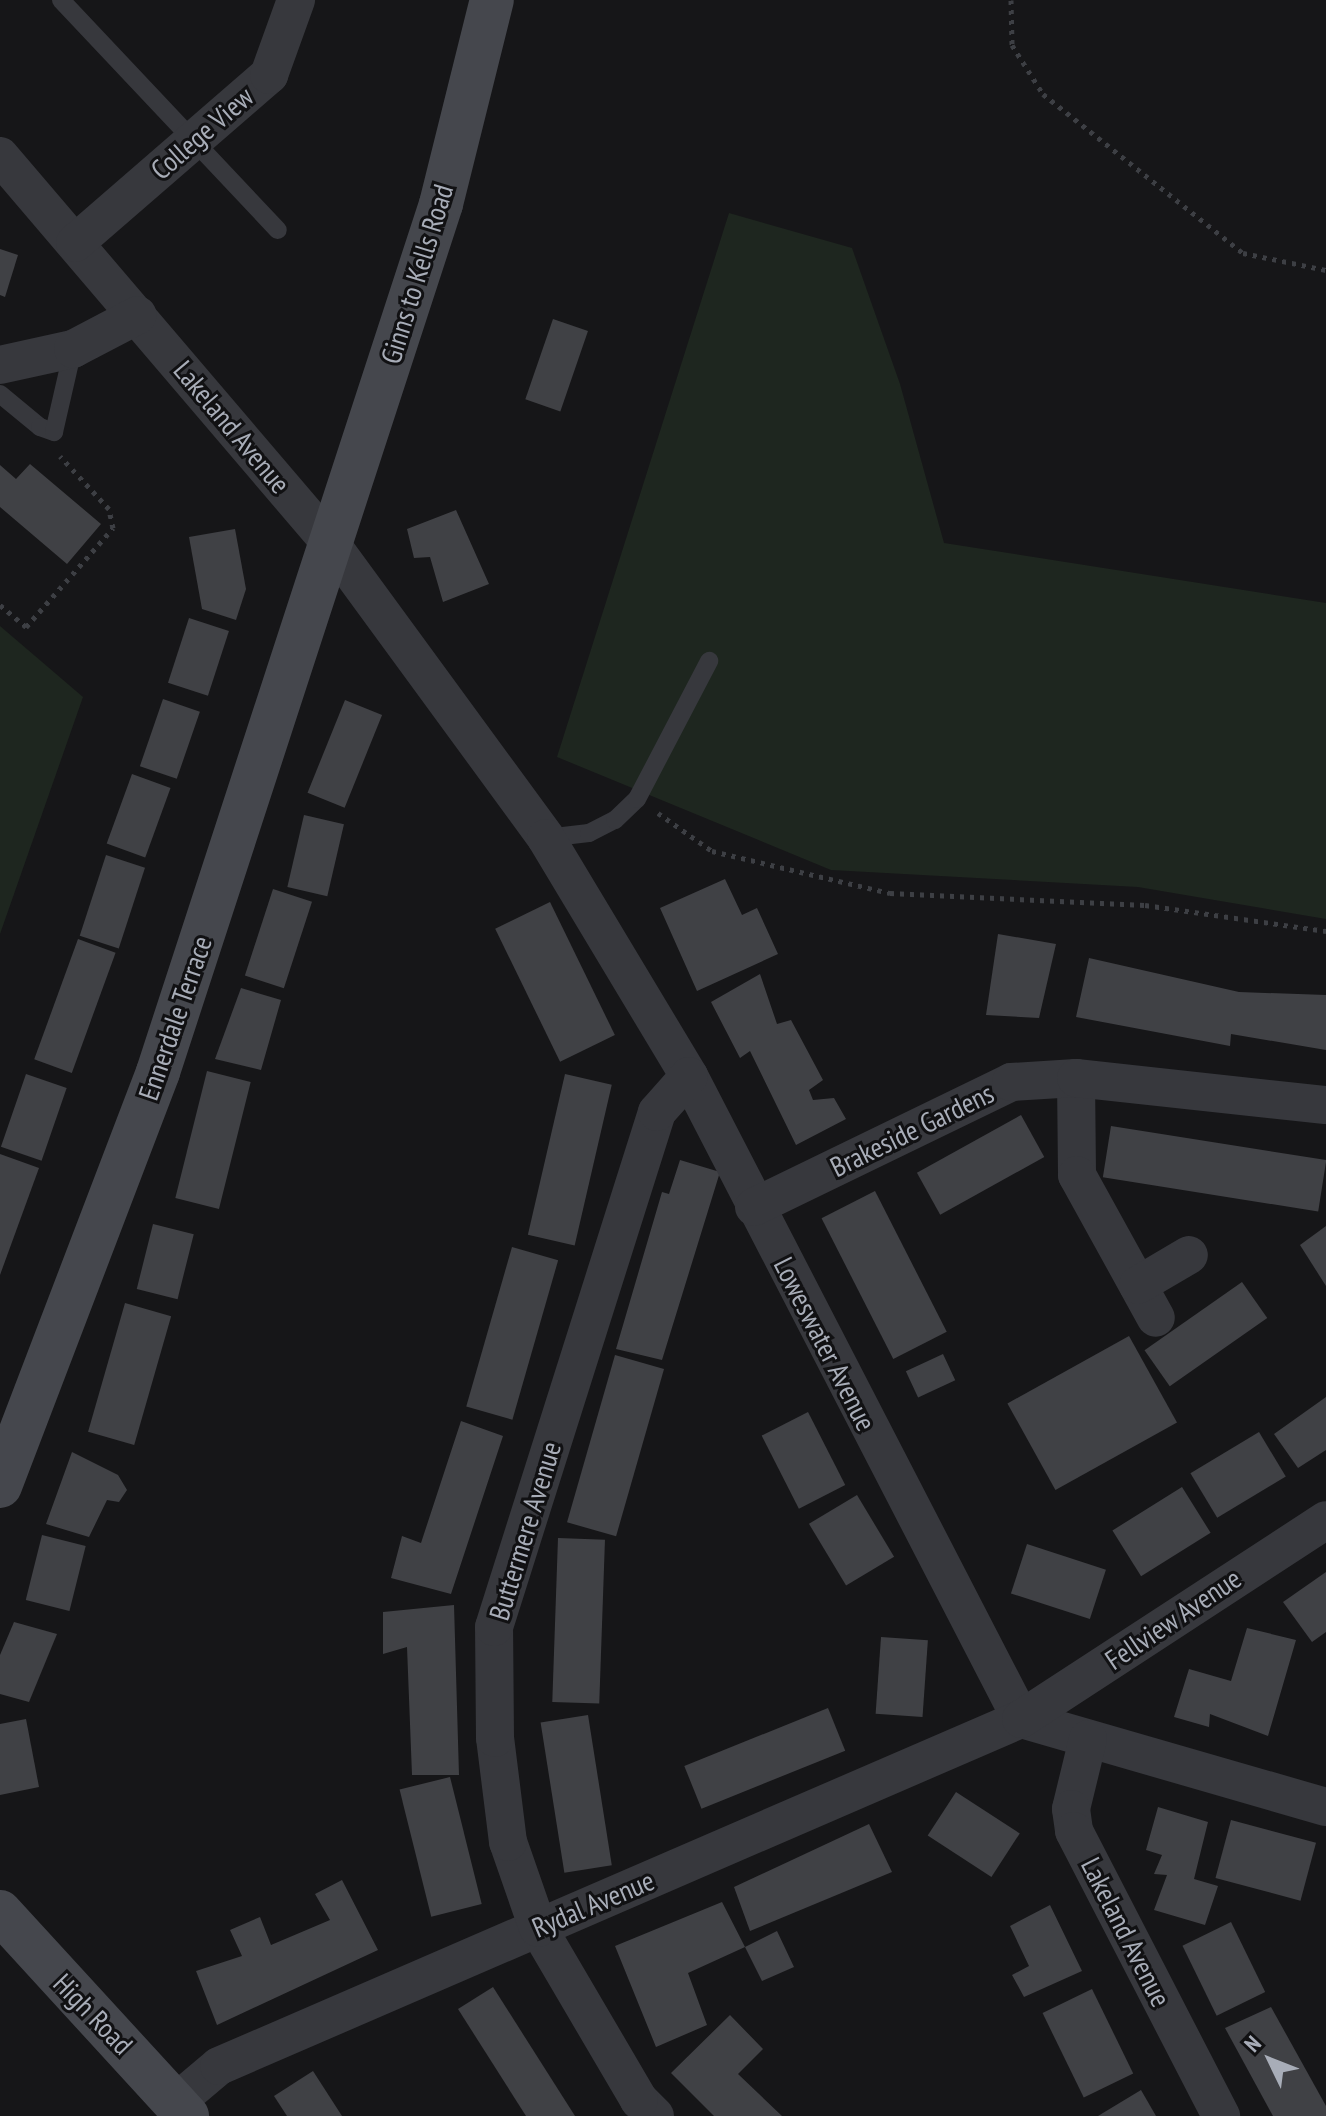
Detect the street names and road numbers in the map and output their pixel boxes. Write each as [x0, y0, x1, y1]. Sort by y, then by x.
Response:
street label: College View [144, 79, 260, 187]
street label: Ginns to Kells Road [374, 180, 460, 368]
street label: Lakeland Avenue [167, 354, 297, 500]
street label: Ennerdale Terrace [131, 931, 219, 1105]
street label: Brakeside Gardens [825, 1076, 999, 1184]
street label: Loweswater Avenue [767, 1251, 883, 1437]
street label: Buttermere Avenue [482, 1437, 568, 1625]
street label: Fellview Avenue [1098, 1561, 1248, 1677]
street label: Lakeland Avenue [1074, 1852, 1178, 2012]
street label: Rydal Avenue [527, 1863, 659, 1945]
street label: High Road [46, 1967, 140, 2061]

